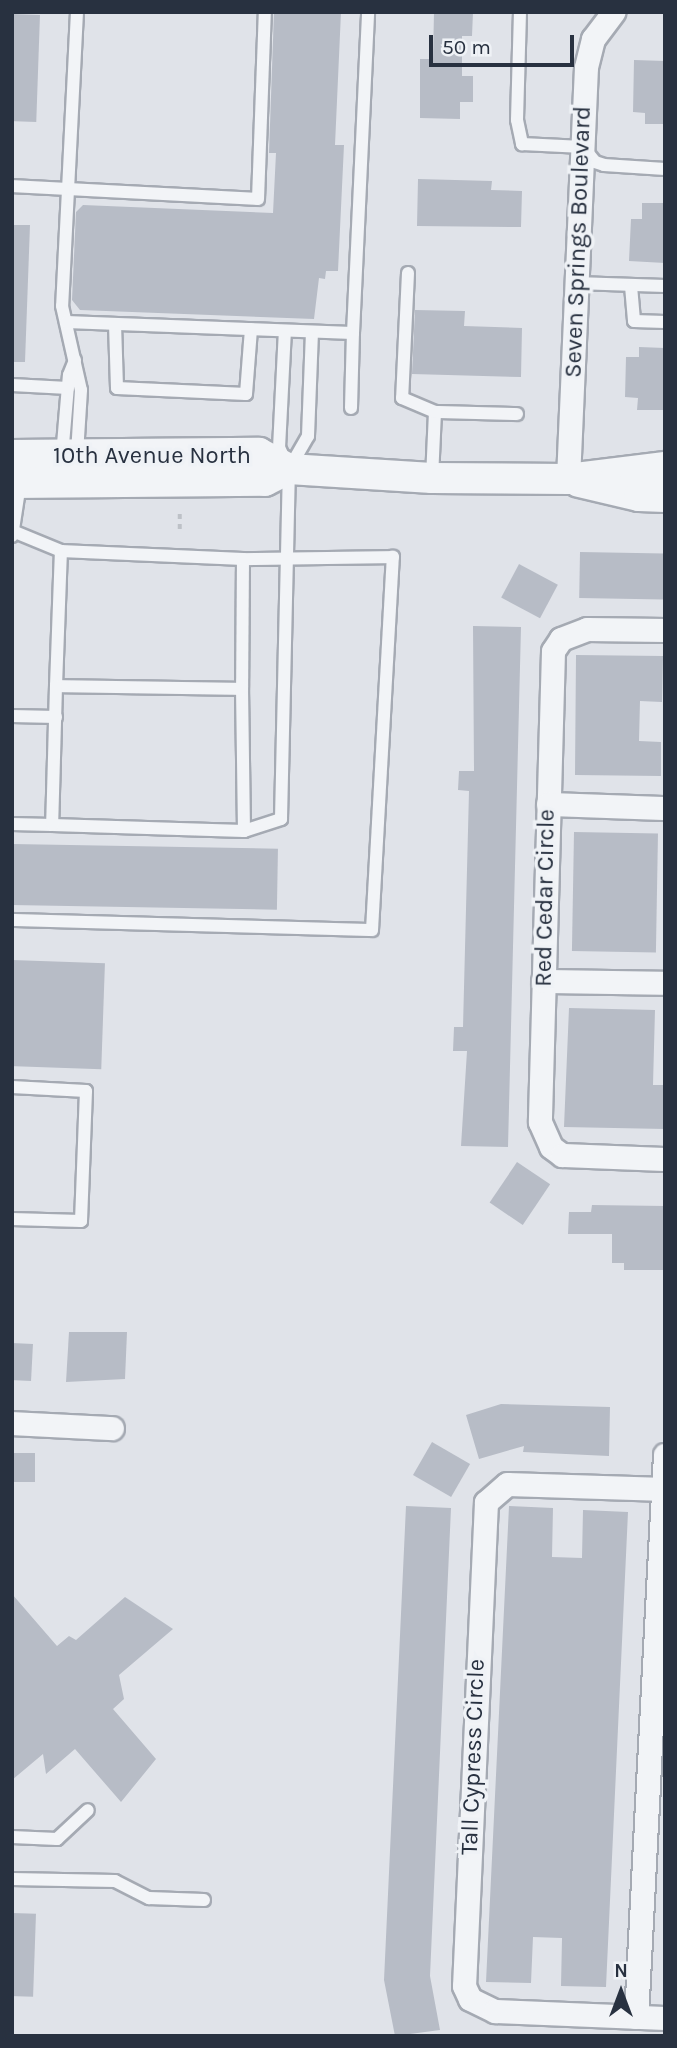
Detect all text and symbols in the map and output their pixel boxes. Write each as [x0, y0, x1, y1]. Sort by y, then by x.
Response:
scale bar [432, 21, 577, 65]
text: 50 m [442, 35, 491, 59]
street label: Seven Springs Boulevard [559, 106, 597, 378]
street label: 10th Avenue North [53, 442, 251, 470]
street label: Red Cedar Circle [529, 809, 561, 987]
street label: Tall Cypress Circle [455, 1659, 491, 1855]
north arrow [586, 1957, 656, 2027]
text: N [614, 1960, 628, 1982]

